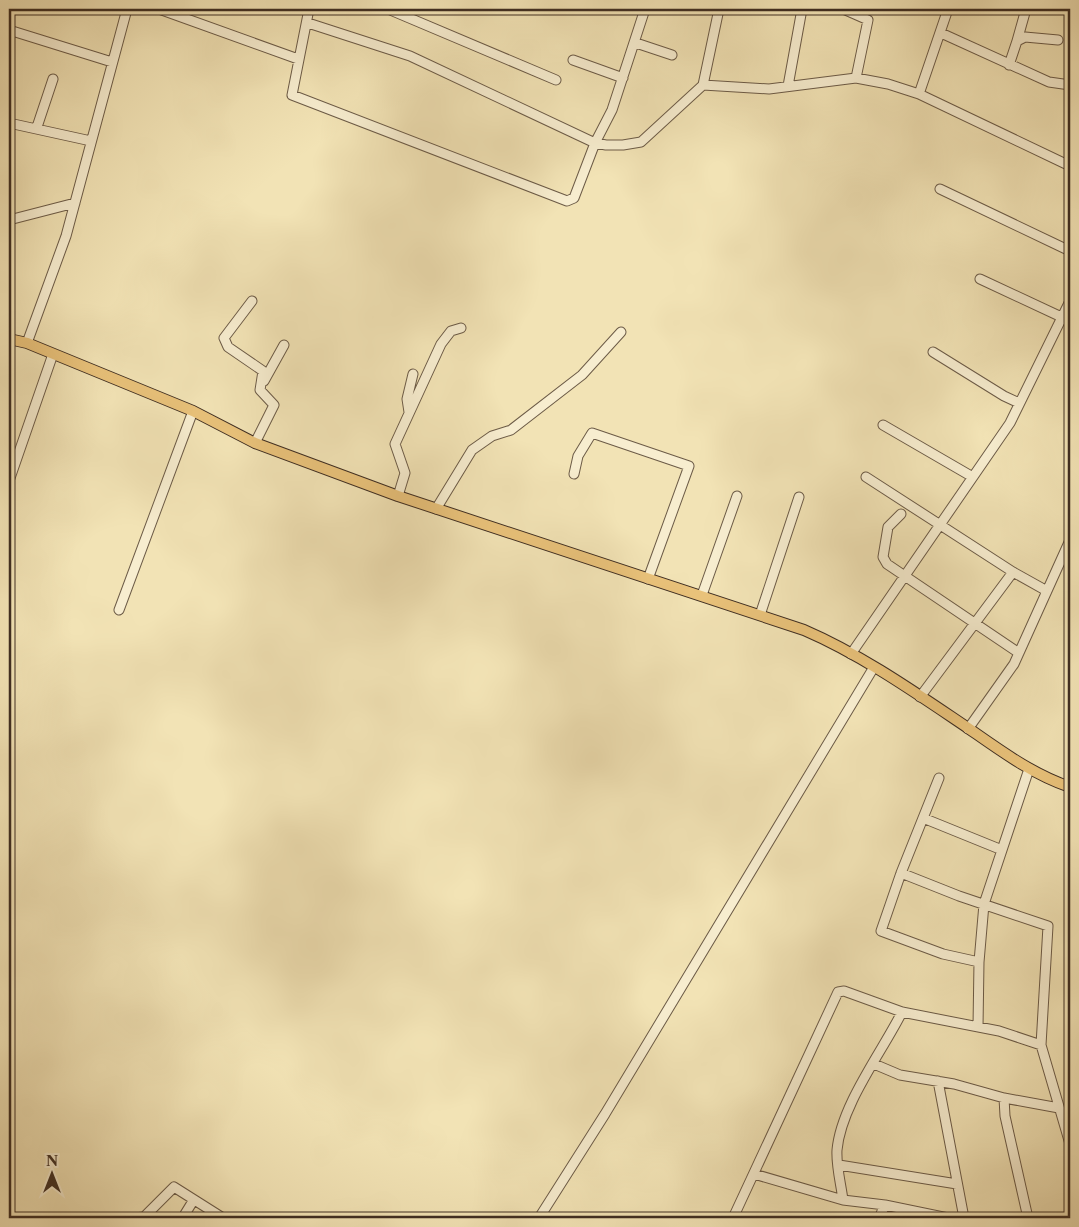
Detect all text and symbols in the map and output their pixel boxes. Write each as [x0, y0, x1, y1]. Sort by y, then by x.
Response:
north arrow [28, 1150, 78, 1200]
text: N [46, 1152, 58, 1170]

